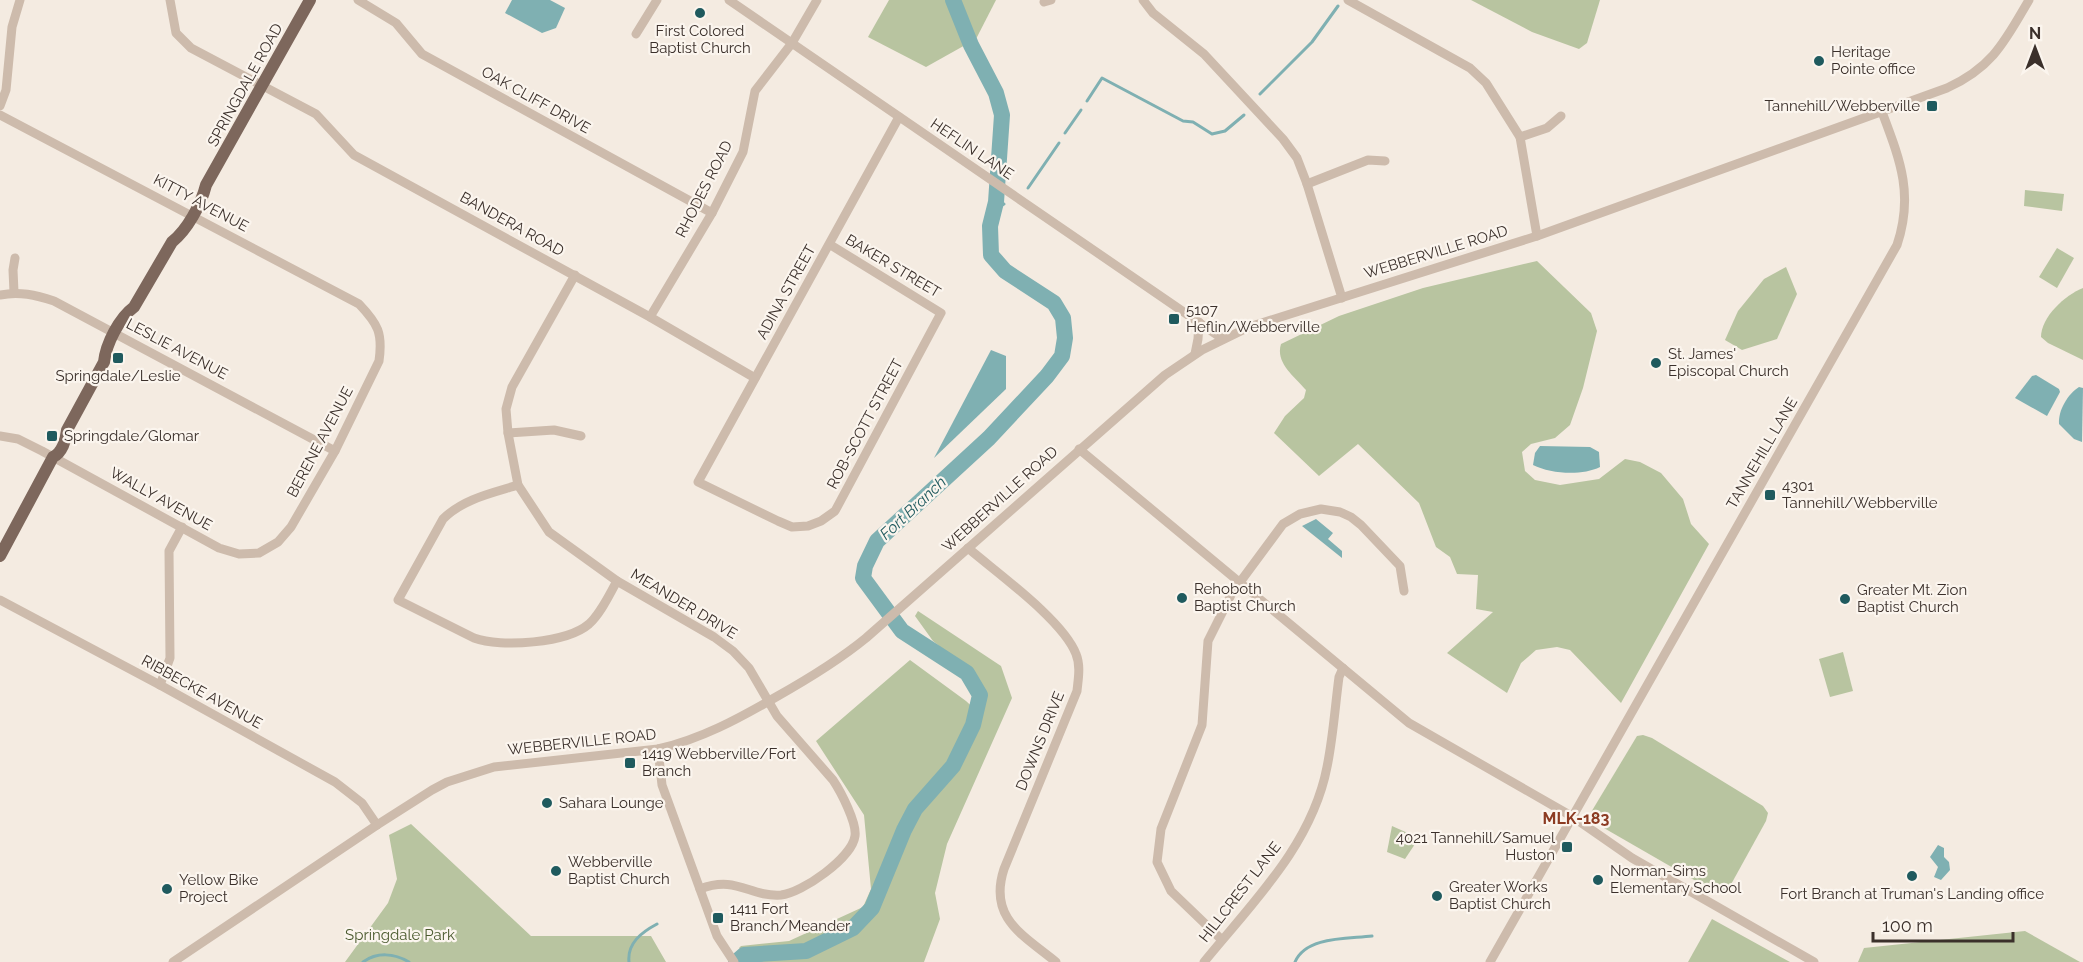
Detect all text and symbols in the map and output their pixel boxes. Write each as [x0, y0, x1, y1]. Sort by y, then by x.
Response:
marker: First Colored Baptist Church [693, 6, 707, 20]
north arrow [2005, 18, 2065, 78]
street label: SPRINGDALE ROAD [204, 20, 286, 150]
place label: First Colored Baptist Church [649, 22, 751, 57]
text: N [2029, 24, 2041, 43]
place label: Heritage Pointe office [1831, 43, 1916, 78]
marker: Heritage Pointe office [1812, 54, 1826, 68]
street label: OAK CLIFF DRIVE [478, 63, 594, 137]
place label: Tannehill/Webberville [1764, 97, 1920, 115]
marker: Tannehill/Webberville [1925, 99, 1939, 113]
street label: HEFLIN LANE [927, 115, 1017, 183]
street label: RHODES ROAD [672, 137, 736, 240]
street label: KITTY AVENUE [150, 170, 252, 236]
street label: BANDERA ROAD [457, 188, 567, 260]
street label: WEBBERVILLE ROAD [1362, 221, 1510, 282]
street label: BAKER STREET [842, 231, 944, 301]
street label: ADINA STREET [753, 242, 819, 342]
place label: 5107 Heflin/Webberville [1186, 301, 1320, 336]
marker: 5107 Heflin/Webberville [1167, 312, 1181, 326]
street label: LESLIE AVENUE [123, 315, 231, 383]
place label: St. James' Episcopal Church [1668, 345, 1789, 380]
marker: Springdale/Leslie [111, 351, 125, 365]
street label: ROB-SCOTT STREET [823, 356, 907, 492]
marker: St. James' Episcopal Church [1649, 356, 1663, 370]
place label: Springdale/Leslie [55, 367, 181, 385]
street label: BERENE AVENUE [283, 384, 357, 500]
street label: TANNEHILL LANE [1723, 394, 1801, 512]
place label: Springdale/Glomar [64, 427, 200, 445]
marker: Springdale/Glomar [45, 429, 59, 443]
street label: WEBBERVILLE ROAD [938, 442, 1062, 556]
street label: WALLY AVENUE [107, 464, 215, 534]
water label: Fort Branch [876, 472, 950, 544]
place label: 4301 Tannehill/Webberville [1782, 477, 1938, 512]
marker: 4301 Tannehill/Webberville [1763, 488, 1777, 502]
street label: MEANDER DRIVE [627, 565, 741, 643]
place label: Rehoboth Baptist Church [1194, 580, 1296, 615]
place label: Greater Mt. Zion Baptist Church [1857, 581, 1967, 616]
marker: Rehoboth Baptist Church [1175, 591, 1189, 605]
marker: Greater Mt. Zion Baptist Church [1838, 592, 1852, 606]
street label: RIBBECKE AVENUE [138, 651, 266, 733]
street label: DOWNS DRIVE [1012, 689, 1068, 793]
street label: WEBBERVILLE ROAD [507, 725, 657, 759]
place label: 1419 Webberville/Fort Branch [642, 745, 796, 780]
marker: 1419 Webberville/Fort Branch [623, 756, 637, 770]
place label: Sahara Lounge [559, 794, 664, 812]
marker: Sahara Lounge [540, 796, 554, 810]
district label: MLK-183 [1543, 809, 1609, 828]
place label: 4021 Tannehill/Samuel Huston [1396, 829, 1556, 864]
street label: HILLCREST LANE [1195, 838, 1285, 946]
marker: 4021 Tannehill/Samuel Huston [1560, 840, 1574, 854]
place label: Webberville Baptist Church [568, 853, 670, 888]
place label: Norman-Sims Elementary School [1610, 862, 1742, 897]
marker: Webberville Baptist Church [549, 864, 563, 878]
marker: Fort Branch at Truman's Landing office [1905, 869, 1919, 883]
place label: Yellow Bike Project [179, 871, 258, 906]
marker: Norman-Sims Elementary School [1591, 873, 1605, 887]
place label: Greater Works Baptist Church [1449, 878, 1551, 913]
marker: Yellow Bike Project [160, 882, 174, 896]
place label: Fort Branch at Truman's Landing office [1780, 885, 2044, 903]
marker: Greater Works Baptist Church [1430, 889, 1444, 903]
place label: 1411 Fort Branch/Meander [730, 900, 851, 935]
scale bar [1873, 905, 2012, 943]
marker: 1411 Fort Branch/Meander [711, 911, 725, 925]
text: 100 m [1882, 915, 1933, 936]
park label: Springdale Park [345, 926, 455, 944]

